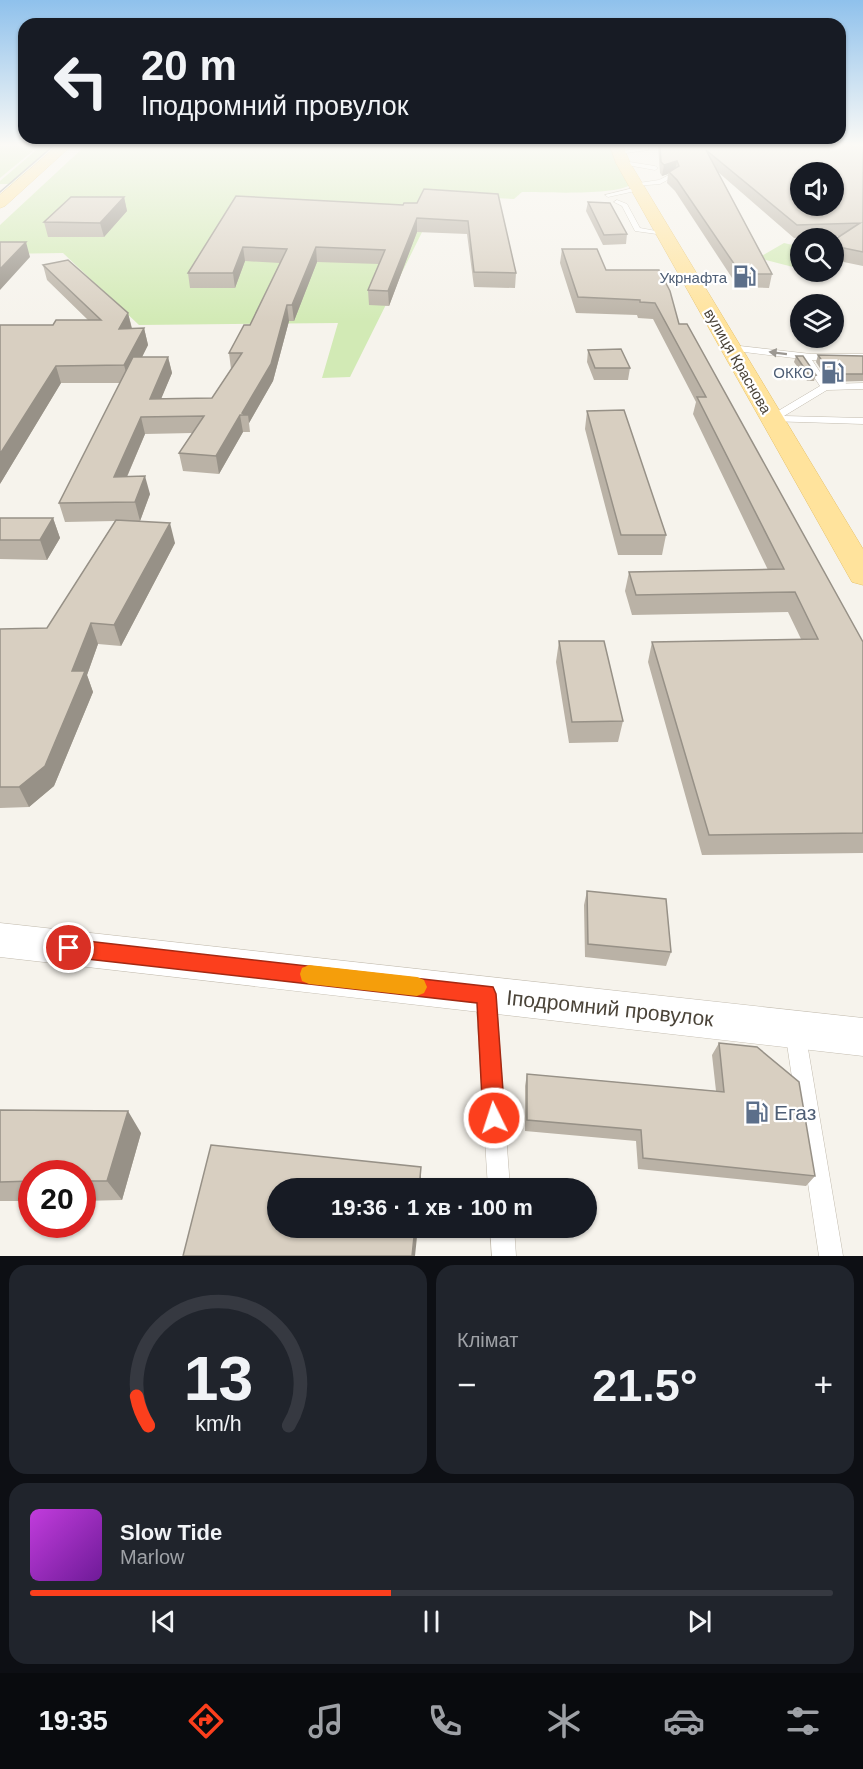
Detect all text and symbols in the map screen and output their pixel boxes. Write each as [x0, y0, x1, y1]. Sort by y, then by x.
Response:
icon: left [42, 42, 120, 120]
text: 20 m [141, 42, 237, 89]
text: Іподромний провулок [141, 91, 409, 121]
map controls [790, 162, 844, 348]
button: sound [790, 162, 844, 216]
button: search [790, 228, 844, 282]
fuel station icon: Укрнафта [732, 264, 758, 290]
place label: Укрнафта [660, 269, 728, 286]
button: layers [790, 294, 844, 348]
street label: вулиця Краснова [701, 305, 775, 417]
one-way arrow [769, 348, 788, 358]
fuel station icon: ОККО [819, 359, 845, 385]
place label: ОККО [773, 364, 814, 381]
pin [43, 922, 94, 973]
icon: arrive [52, 931, 85, 964]
street label: Іподромний провулок [505, 986, 716, 1030]
position arrow [462, 1086, 526, 1150]
fuel station icon: Егаз [743, 1099, 769, 1125]
place label: Егаз [774, 1101, 816, 1124]
speed limit sign: 20 [18, 1160, 96, 1238]
text: 19:36 · 1 хв · 100 m [331, 1195, 533, 1220]
text: Клімат [457, 1329, 518, 1351]
text: 13 [183, 1344, 253, 1413]
text: 21.5° [592, 1360, 698, 1411]
text: − [457, 1366, 476, 1403]
text: + [814, 1366, 833, 1403]
text: km/h [195, 1413, 241, 1437]
text: Slow Tide [120, 1520, 222, 1545]
text: Marlow [120, 1546, 184, 1568]
icon: previous [147, 1605, 180, 1638]
icon: pause [415, 1605, 448, 1638]
icon: next [683, 1605, 716, 1638]
icon: directions [185, 1700, 227, 1742]
icon: music [305, 1700, 347, 1742]
icon: phone [424, 1700, 466, 1742]
icon: climate [543, 1700, 585, 1742]
icon: car [663, 1700, 705, 1742]
icon: filters [782, 1700, 824, 1742]
text: 19:35 [39, 1706, 108, 1736]

